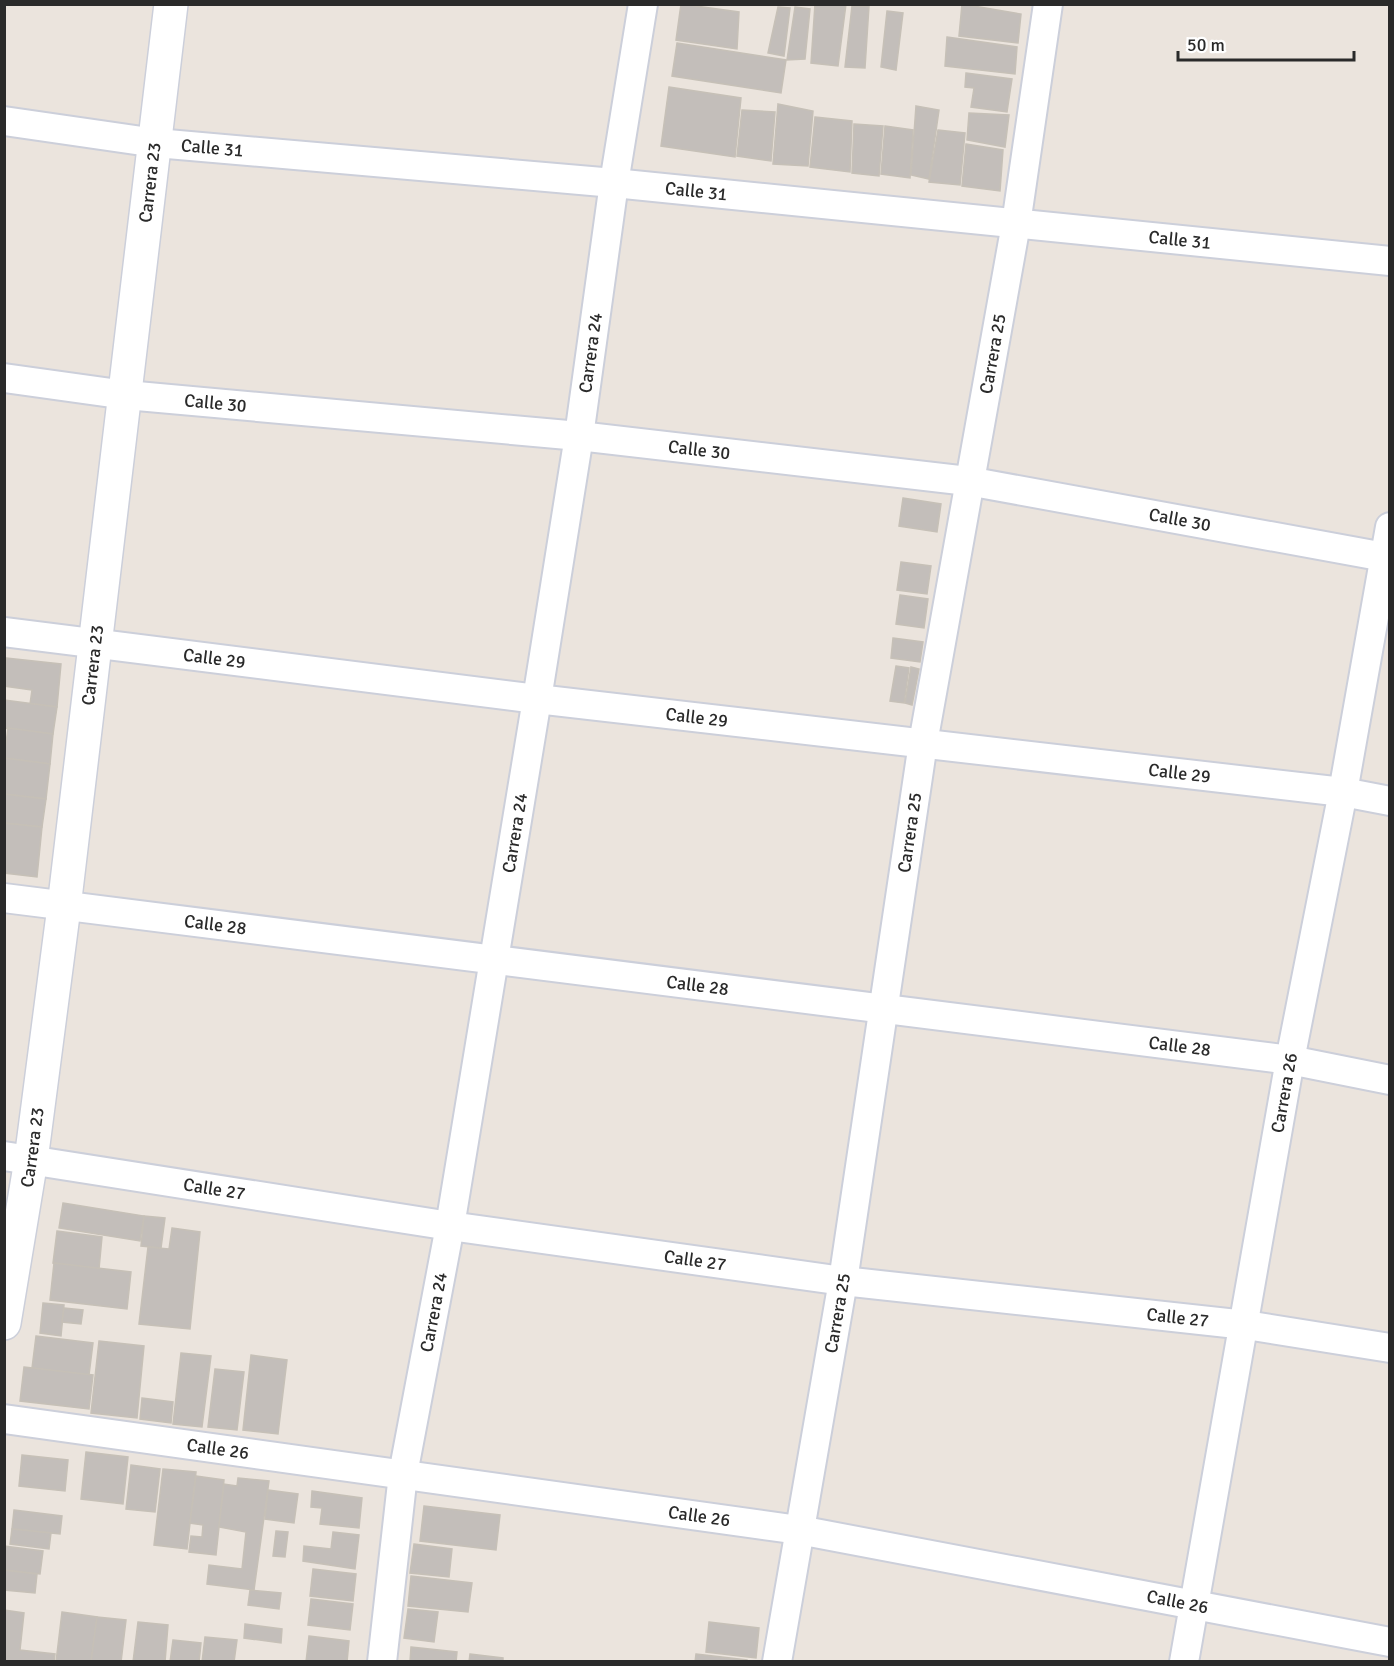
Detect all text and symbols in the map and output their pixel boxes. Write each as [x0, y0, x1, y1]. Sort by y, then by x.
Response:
scale bar [1178, 24, 1354, 62]
text: 50 m [1187, 34, 1225, 56]
street label: Calle 31 [180, 134, 244, 162]
street label: Carrera 23 [134, 141, 166, 224]
street label: Calle 31 [664, 177, 728, 205]
street label: Calle 31 [1148, 226, 1212, 254]
street label: Carrera 24 [574, 311, 607, 394]
street label: Carrera 25 [975, 312, 1011, 396]
street label: Calle 30 [183, 389, 248, 417]
street label: Calle 30 [667, 435, 731, 464]
street label: Calle 30 [1147, 503, 1213, 536]
street label: Carrera 23 [77, 624, 108, 707]
street label: Calle 29 [182, 644, 247, 673]
street label: Calle 29 [664, 703, 729, 732]
street label: Calle 29 [1147, 759, 1212, 788]
street label: Carrera 24 [497, 791, 532, 875]
street label: Carrera 25 [893, 791, 927, 874]
street label: Calle 28 [183, 910, 248, 939]
street label: Calle 28 [665, 971, 730, 1000]
street label: Calle 28 [1147, 1031, 1212, 1061]
street label: Carrera 26 [1266, 1051, 1302, 1135]
street label: Carrera 23 [16, 1106, 49, 1189]
street label: Calle 27 [182, 1173, 247, 1205]
street label: Calle 27 [663, 1245, 728, 1276]
street label: Carrera 24 [415, 1270, 452, 1354]
street label: Carrera 25 [820, 1272, 855, 1355]
street label: Calle 27 [1145, 1303, 1210, 1332]
street label: Calle 26 [185, 1434, 250, 1464]
street label: Calle 26 [667, 1501, 732, 1531]
street label: Calle 26 [1145, 1585, 1210, 1618]

